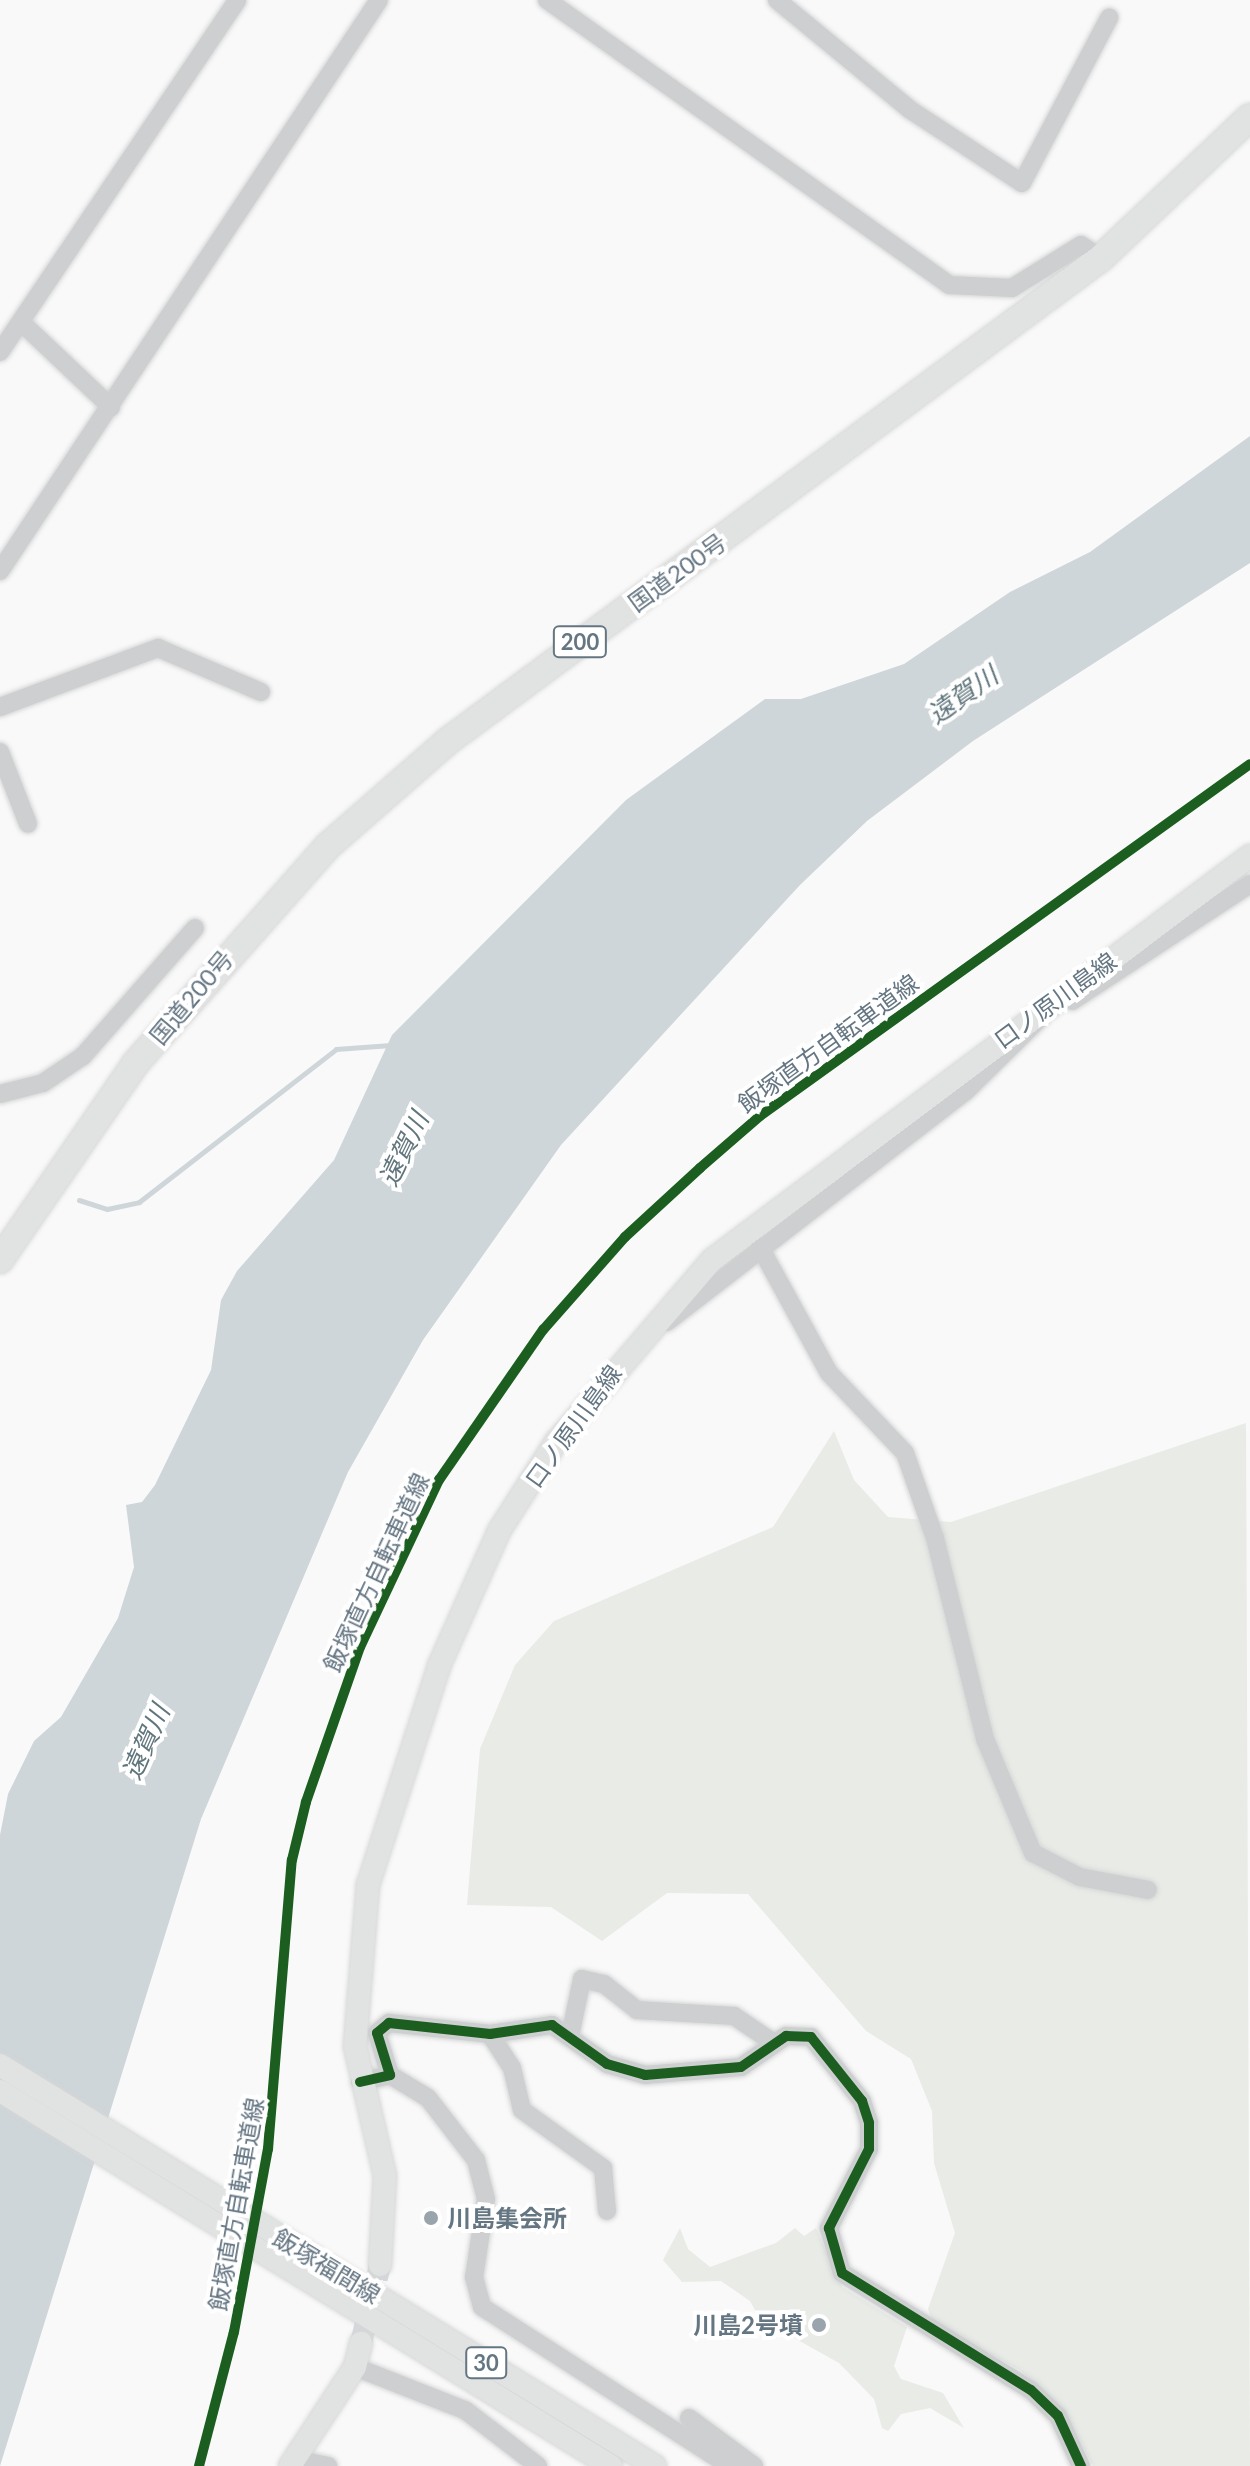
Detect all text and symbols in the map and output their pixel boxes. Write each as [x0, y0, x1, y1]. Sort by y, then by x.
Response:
street label: 国道200号 [623, 527, 731, 617]
road number: 200 [552, 624, 608, 660]
water label: 遠賀川 [922, 660, 1004, 730]
street label: 国道200号 [143, 944, 239, 1050]
street label: 口ノ原川島線 [988, 946, 1122, 1054]
street label: 飯塚直方自転車道線 [732, 968, 924, 1118]
water label: 遠賀川 [373, 1107, 435, 1191]
street label: 口ノ原川島線 [519, 1359, 627, 1493]
street label: 飯塚直方自転車道線 [317, 1468, 435, 1676]
water label: 遠賀川 [116, 1700, 176, 1784]
street label: 飯塚直方自転車道線 [203, 2095, 269, 2313]
place label: 川島集会所 [447, 2204, 567, 2232]
marker: 川島集会所 [422, 2209, 440, 2227]
street label: 飯塚福間線 [268, 2223, 386, 2309]
place label: 川島2号墳 [693, 2311, 803, 2339]
marker: 川島2号墳 [810, 2316, 828, 2334]
road number: 30 [464, 2345, 508, 2381]

